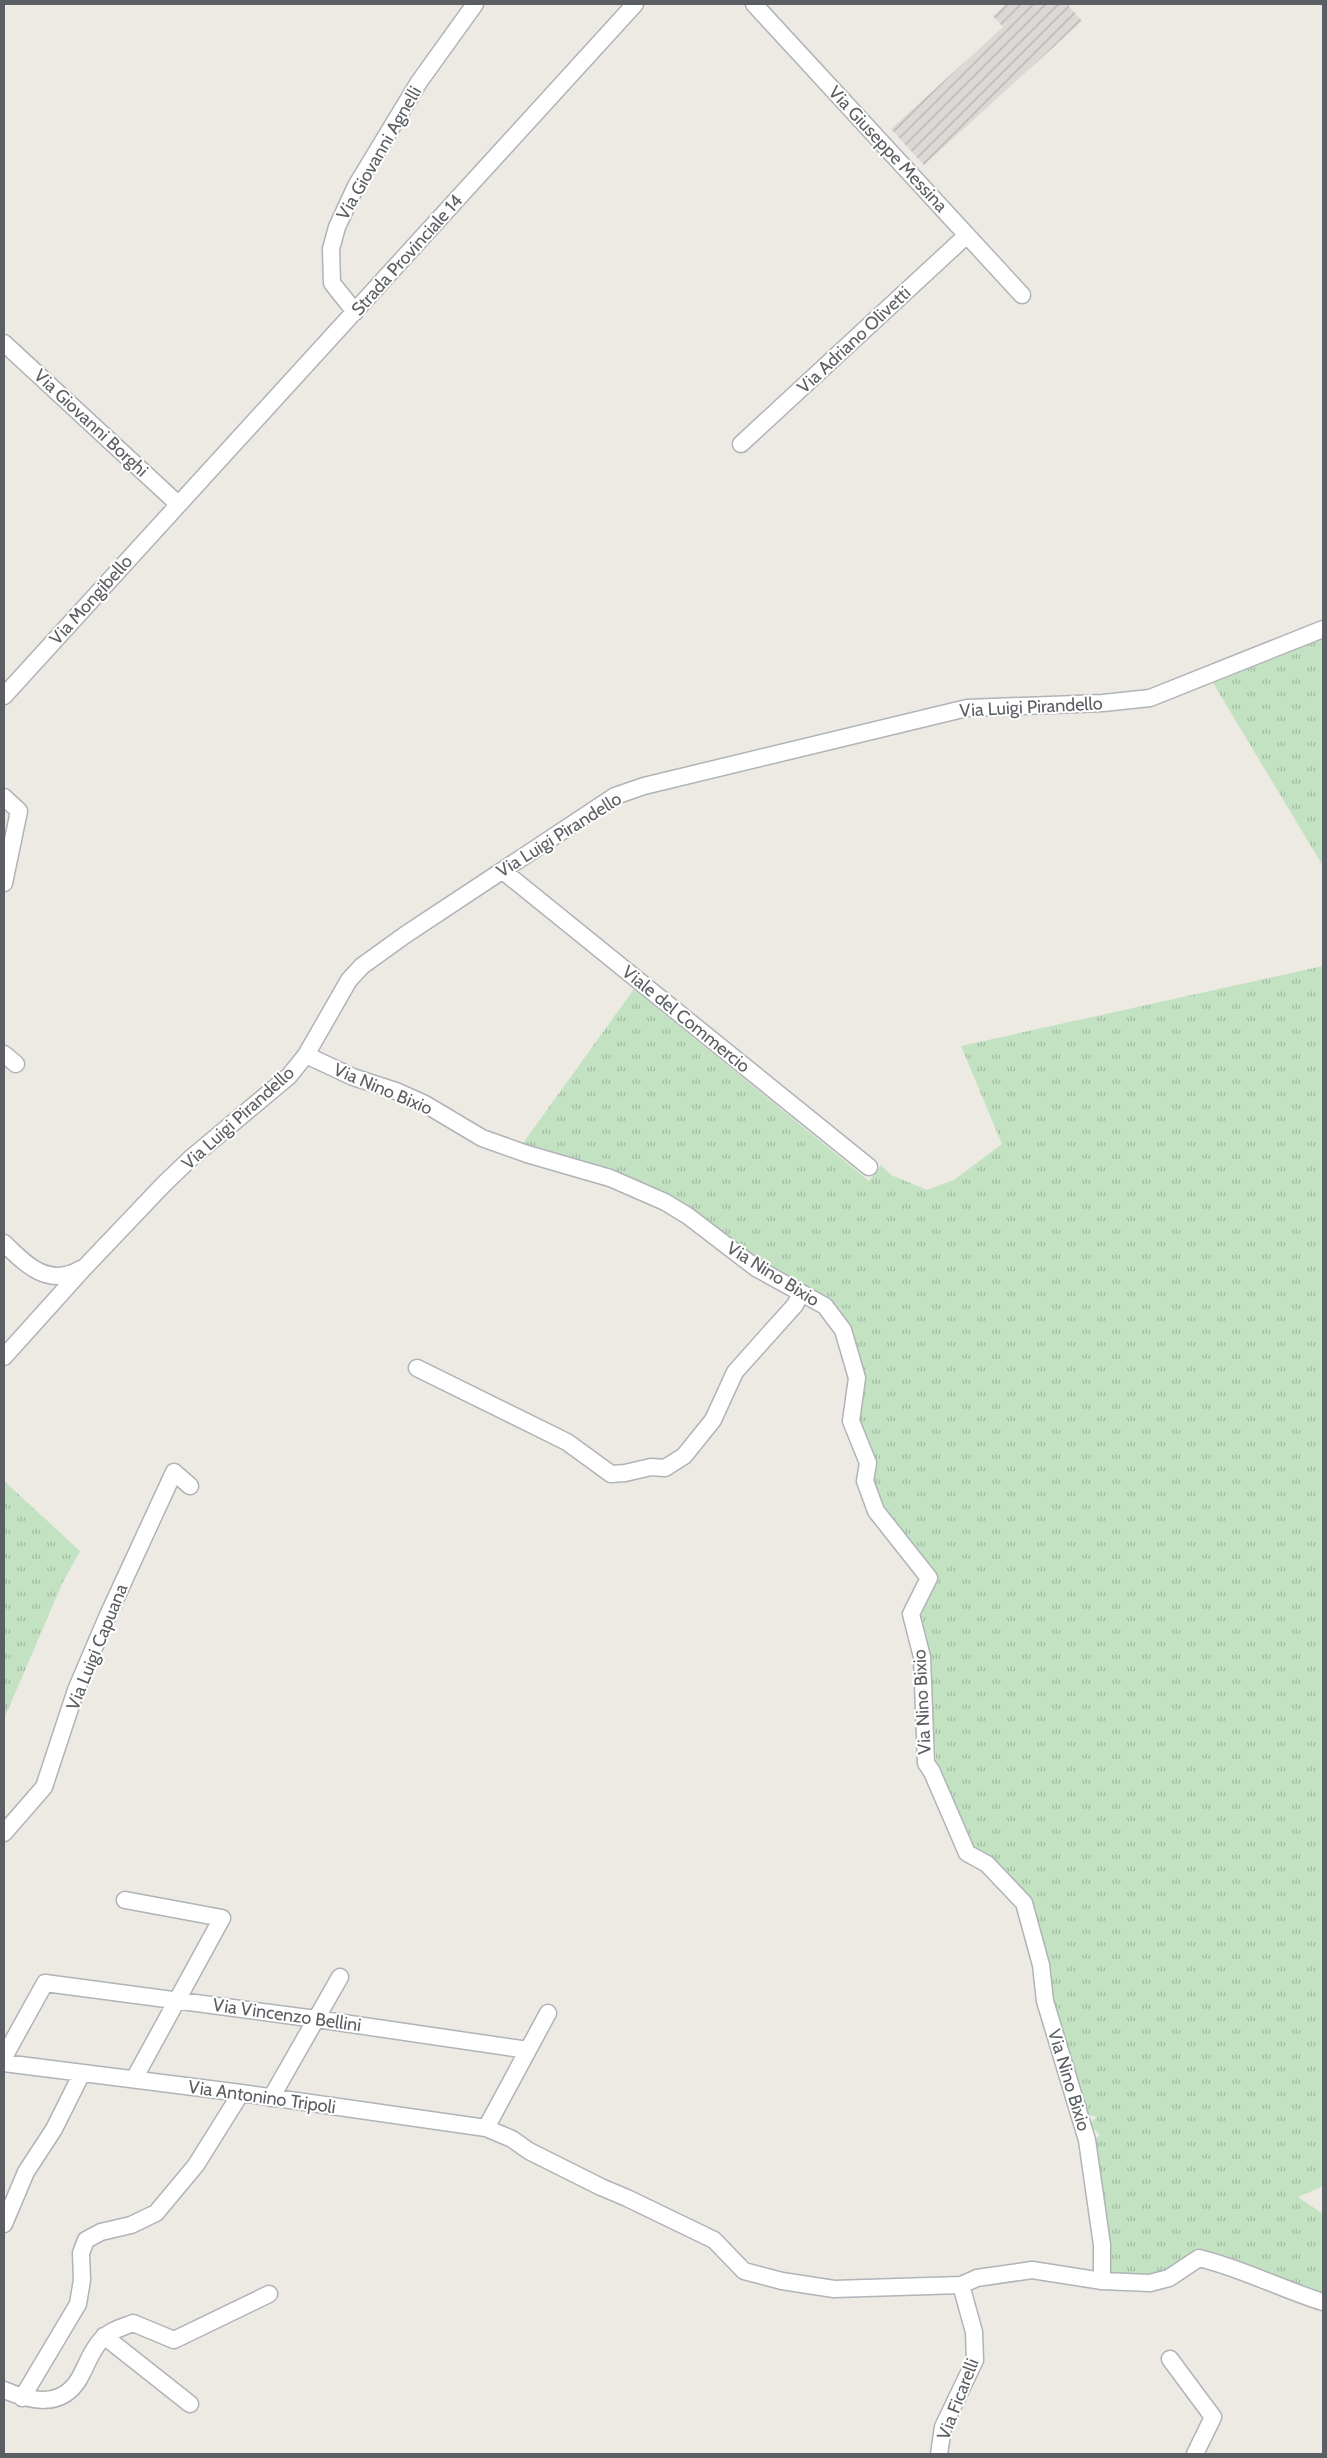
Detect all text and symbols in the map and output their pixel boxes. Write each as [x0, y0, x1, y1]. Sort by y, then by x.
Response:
street label: Via Giuseppe Messina [824, 81, 952, 217]
street label: Via Giovanni Agnelli [332, 82, 426, 224]
street label: Strada Provinciale 14 [347, 190, 467, 320]
street label: Via Adriano Olivetti [793, 282, 915, 398]
street label: Via Giovanni Borghi [29, 364, 153, 482]
street label: Via Mongibello [45, 550, 137, 649]
street label: Via Luigi Pirandello [959, 692, 1103, 722]
street label: Via Luigi Pirandello [492, 788, 626, 882]
street label: Viale del Commercio [618, 961, 754, 1077]
street label: Via Nino Bixio [330, 1058, 436, 1120]
street label: Via Luigi Pirandello [177, 1062, 299, 1174]
street label: Via Nino Bixio [723, 1237, 824, 1311]
street label: Via Luigi Capuana [62, 1580, 132, 1713]
street label: Via Nino Bixio [908, 1649, 936, 1755]
street label: Via Vincenzo Bellini [211, 1994, 363, 2036]
street label: Via Nino Bixio [1043, 2026, 1095, 2134]
street label: Via Antonino Tripoli [187, 2076, 337, 2118]
street label: Via Ficarelli [932, 2355, 984, 2443]

